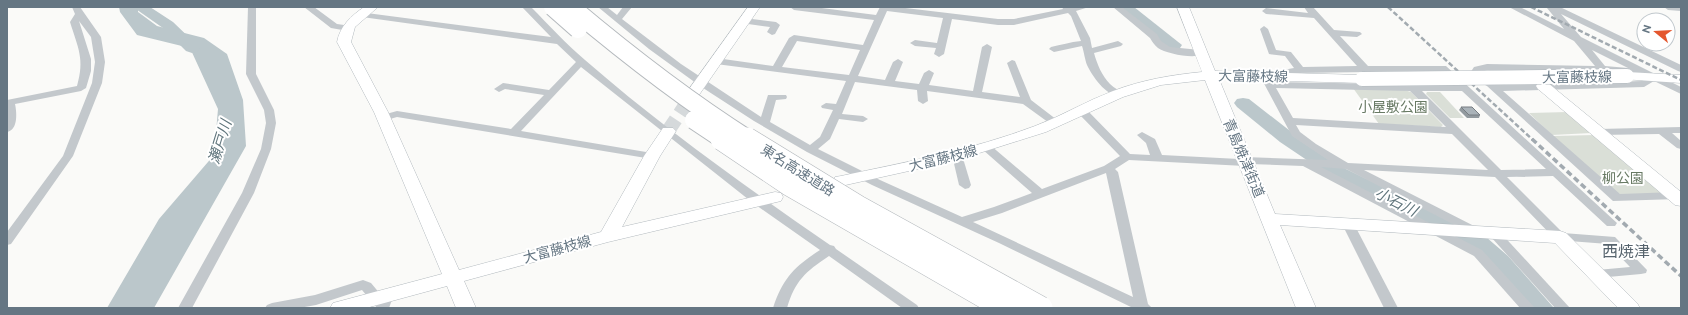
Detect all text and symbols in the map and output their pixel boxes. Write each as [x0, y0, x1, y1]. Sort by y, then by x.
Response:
north arrow [1636, 12, 1676, 52]
text: N [1640, 23, 1653, 35]
street label: 大富藤枝線 [1218, 67, 1288, 85]
street label: 大富藤枝線 [1542, 68, 1612, 86]
park label: 小屋敷公園 [1358, 99, 1428, 115]
water label: 瀬戸川 [205, 116, 235, 166]
street label: 青島焼津街道 [1220, 116, 1268, 200]
street label: 東名高速道路 [758, 141, 838, 199]
street label: 大富藤枝線 [907, 142, 979, 174]
park label: 柳公園 [1602, 170, 1644, 186]
water label: 小石川 [1372, 184, 1422, 220]
street label: 大富藤枝線 [521, 232, 593, 266]
district label: 西焼津 [1602, 242, 1650, 260]

